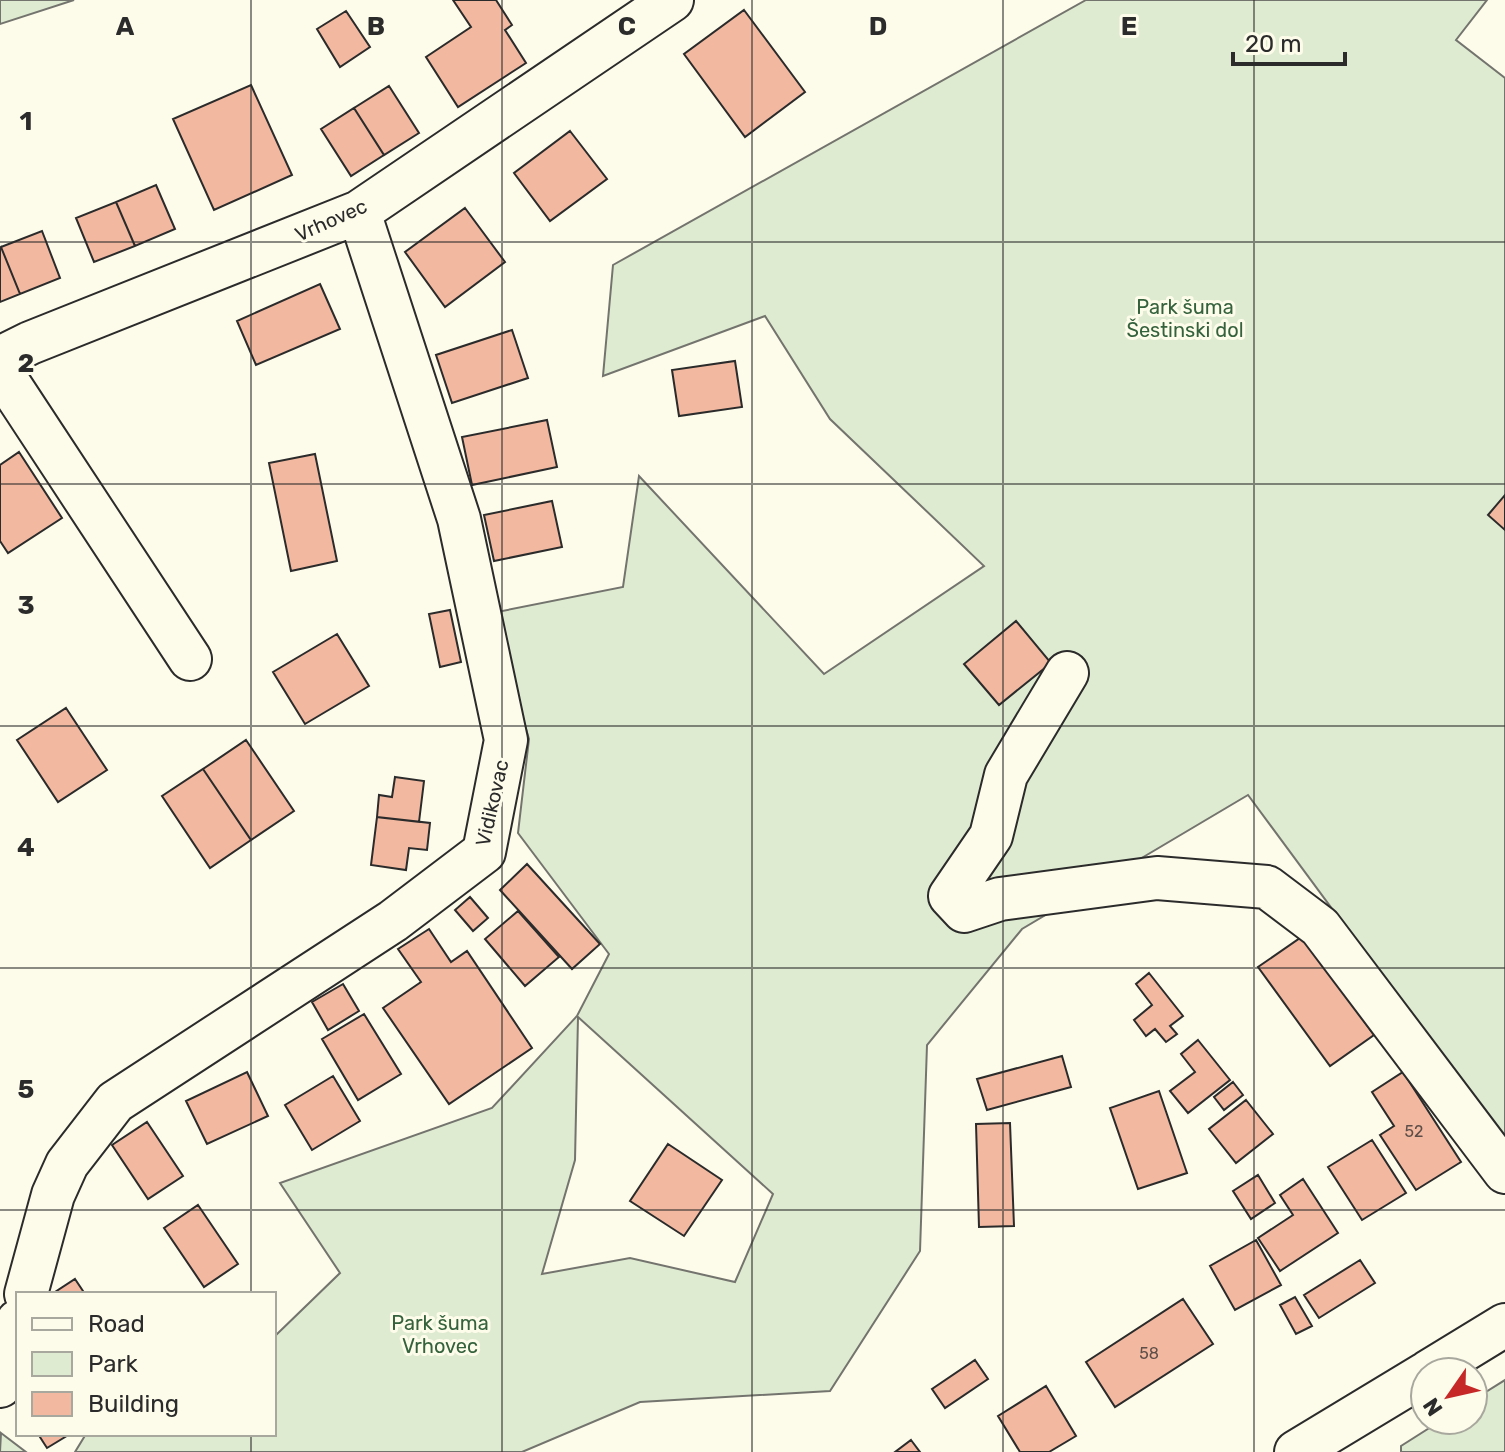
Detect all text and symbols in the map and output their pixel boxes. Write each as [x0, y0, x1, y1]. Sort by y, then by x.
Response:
text: A [116, 11, 135, 42]
text: B [367, 11, 385, 42]
text: C [618, 11, 636, 42]
text: D [869, 11, 887, 42]
text: E [1121, 11, 1137, 42]
scale bar [1233, 16, 1345, 66]
text: 20 m [1245, 30, 1302, 58]
text: 1 [20, 106, 32, 137]
street label: Vrhovec [291, 194, 371, 246]
park label: Park šuma Šestinski dol [1126, 295, 1244, 342]
text: 2 [18, 348, 34, 379]
text: 3 [17, 590, 35, 621]
street label: Vidikovac [470, 757, 514, 849]
text: 4 [17, 832, 35, 863]
text: 5 [18, 1074, 34, 1105]
house number: 52 [1405, 1122, 1423, 1141]
legend [16, 1292, 276, 1436]
text: Road [88, 1310, 145, 1338]
park label: Park šuma Vrhovec [391, 1311, 489, 1358]
house number: 58 [1139, 1344, 1159, 1363]
text: Park [88, 1350, 139, 1378]
north arrow [1409, 1356, 1489, 1436]
text: Building [88, 1390, 179, 1418]
text: N [1417, 1393, 1448, 1421]

